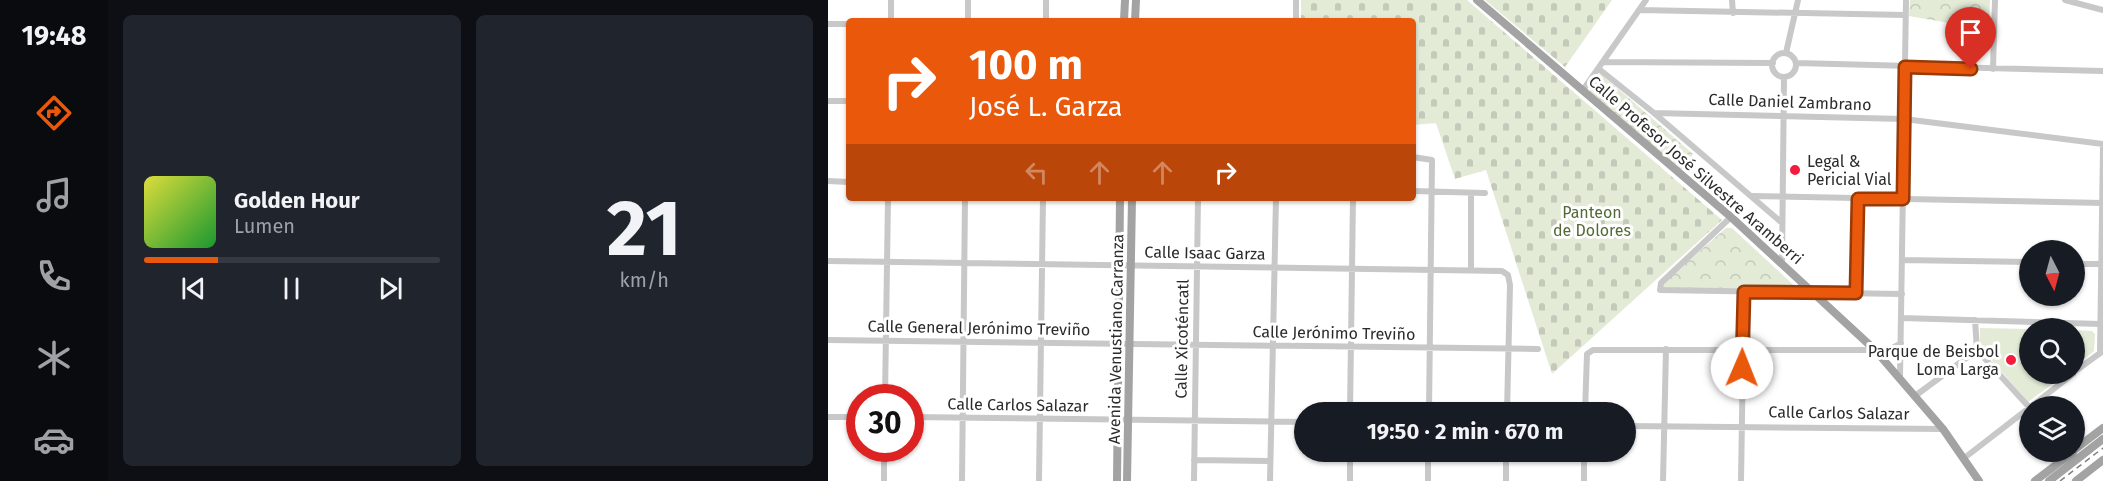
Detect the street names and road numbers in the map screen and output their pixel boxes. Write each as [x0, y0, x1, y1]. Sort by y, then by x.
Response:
street label: Calle Profesor José Silvestre Aramberri [1585, 72, 1807, 268]
street label: Calle Daniel Zambrano [1708, 90, 1872, 114]
street label: Avenida Venustiano Carranza [1105, 234, 1127, 444]
street label: Calle Isaac Garza [1144, 242, 1266, 264]
street label: Calle Xicoténcatl [1171, 279, 1193, 399]
street label: Calle General Jerónimo Treviño [868, 317, 1090, 339]
street label: Calle Jerónimo Treviño [1253, 322, 1415, 344]
street label: Calle Carlos Salazar [947, 394, 1090, 416]
street label: Calle Carlos Salazar [1768, 402, 1911, 424]

